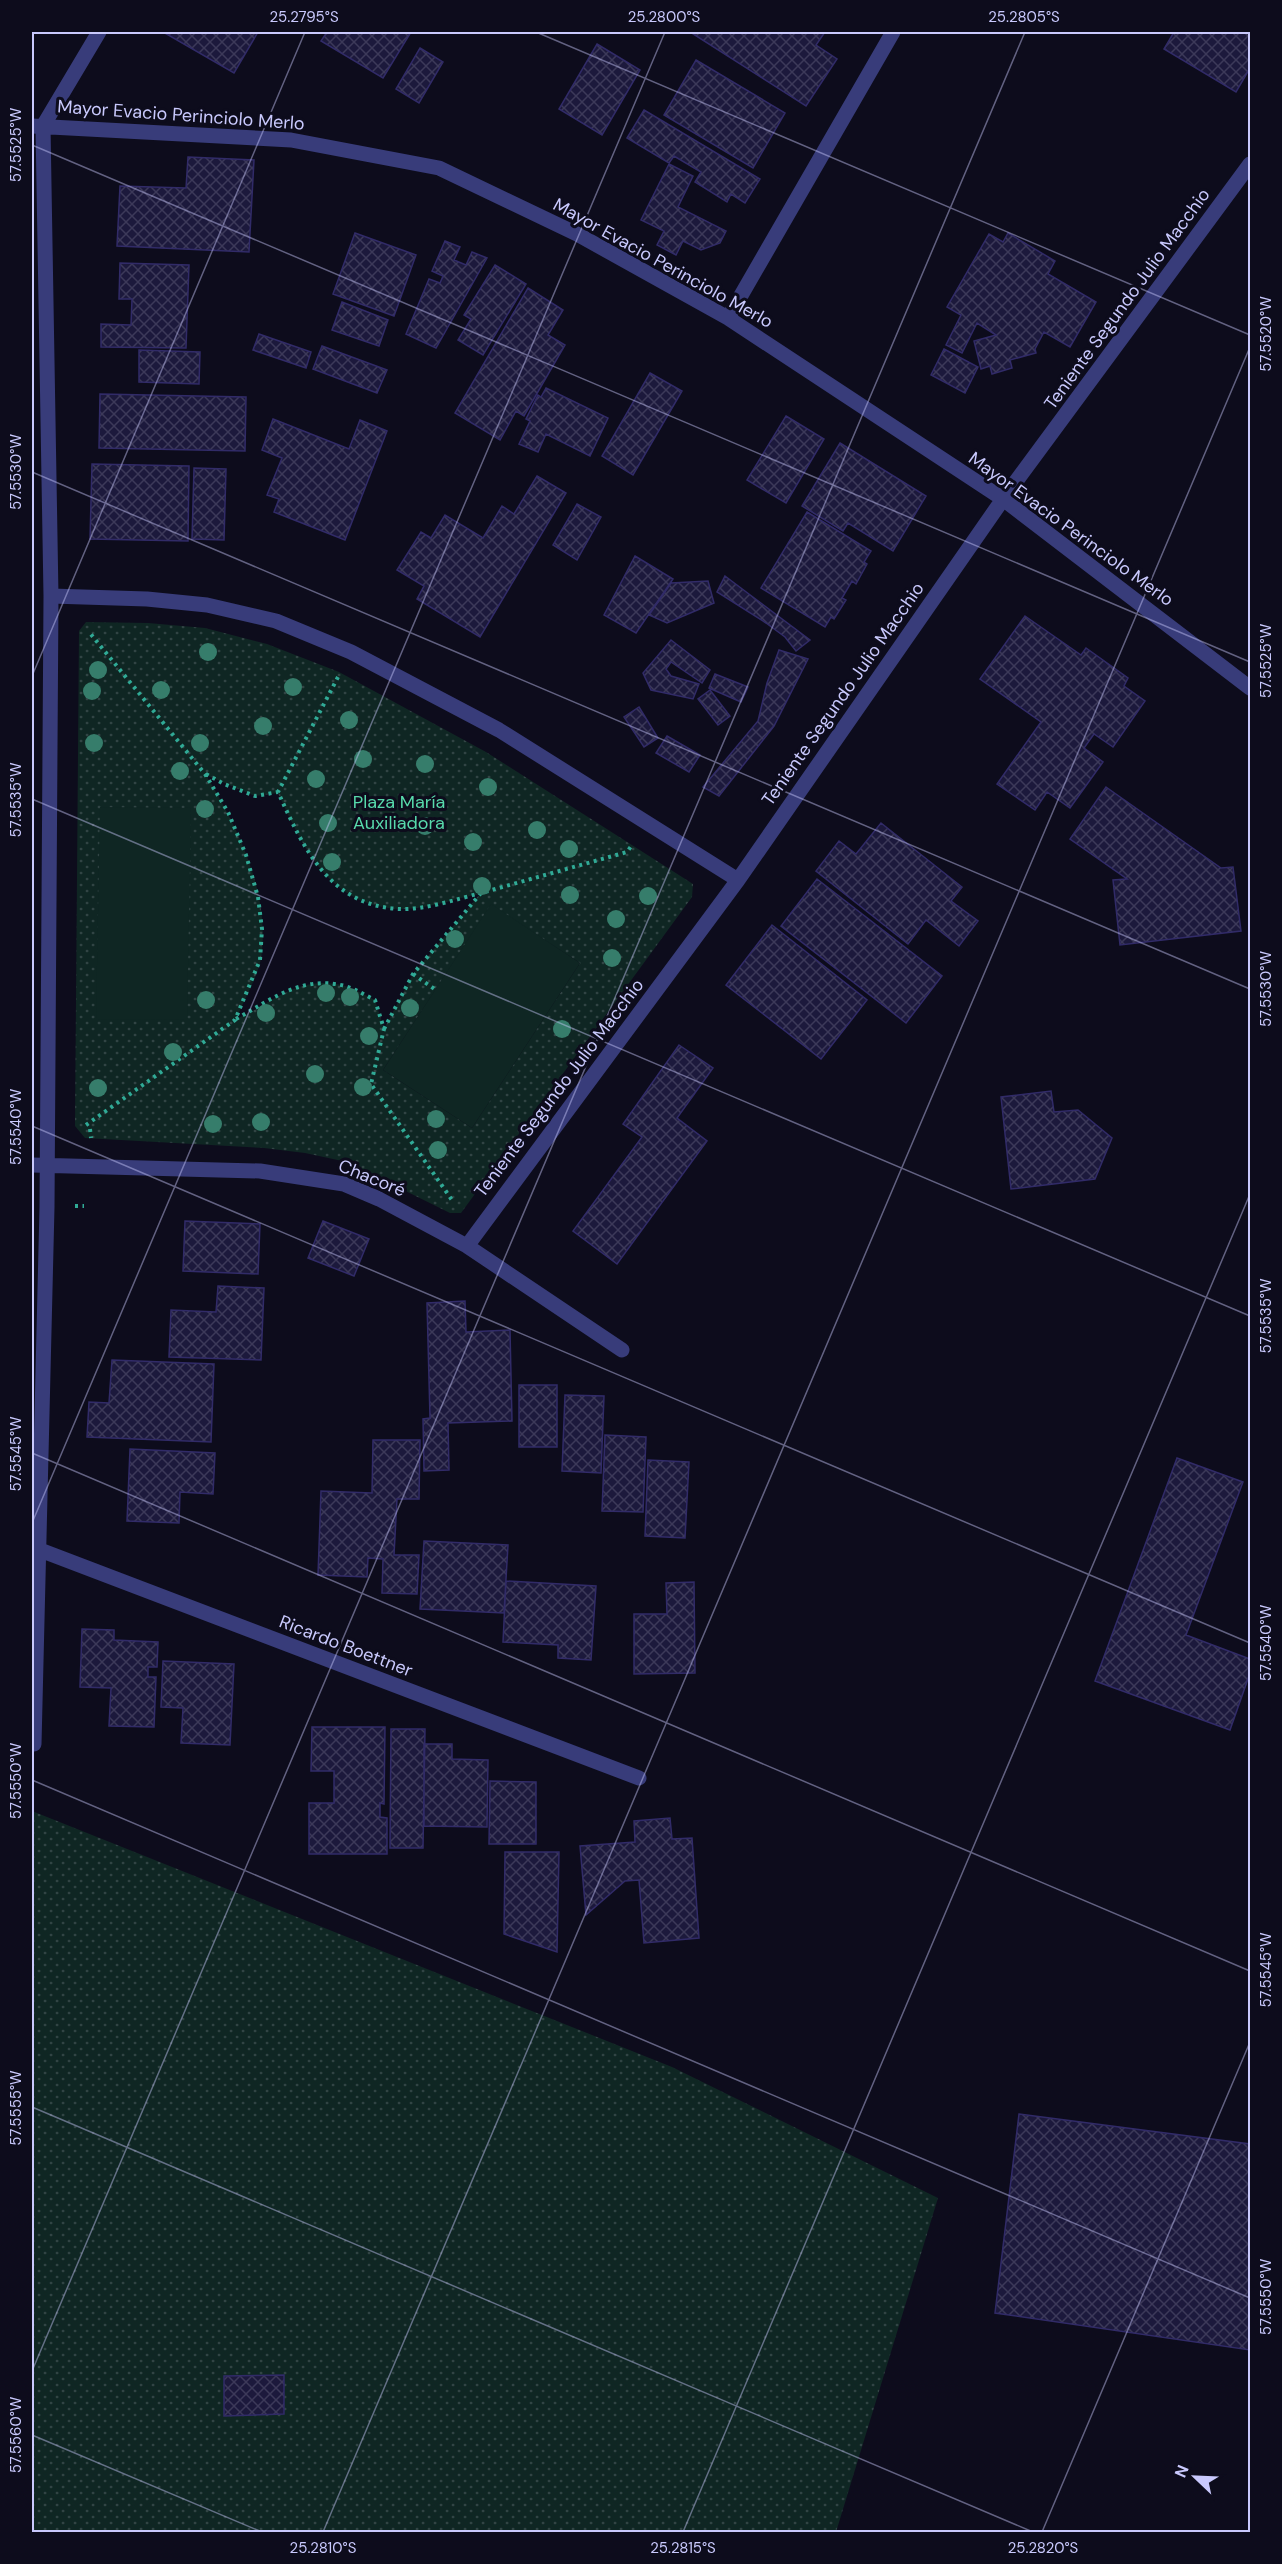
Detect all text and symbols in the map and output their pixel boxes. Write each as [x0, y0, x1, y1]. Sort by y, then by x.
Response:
text: 25.2795°S [269, 7, 339, 27]
text: 25.2800°S [628, 7, 701, 27]
text: 25.2805°S [988, 7, 1060, 27]
street label: Mayor Evacio Perinciolo Merlo [56, 94, 306, 136]
text: 57.5525°W [6, 107, 26, 182]
street label: Teniente Segundo Julio Macchio [1039, 184, 1215, 414]
street label: Mayor Evacio Perinciolo Merlo [549, 192, 777, 334]
text: 57.5520°W [1256, 296, 1276, 372]
text: 57.5530°W [6, 433, 26, 510]
street label: Mayor Evacio Perinciolo Merlo [964, 446, 1178, 612]
street label: Teniente Segundo Julio Macchio [756, 577, 930, 811]
text: 57.5525°W [1256, 623, 1276, 698]
text: 57.5535°W [6, 762, 26, 837]
park label: Plaza María Auxiliadora [353, 790, 445, 835]
text: 57.5530°W [1256, 950, 1276, 1027]
street label: Teniente Segundo Julio Macchio [469, 974, 649, 1202]
text: 57.5540°W [6, 1088, 26, 1165]
street label: Chacoré [335, 1154, 409, 1202]
text: 57.5535°W [1256, 1278, 1276, 1353]
text: 57.5545°W [6, 1416, 26, 1492]
text: 57.5540°W [1256, 1604, 1276, 1681]
street label: Ricardo Boettner [276, 1610, 416, 1683]
text: 57.5550°W [6, 1742, 26, 1819]
text: 57.5545°W [1256, 1932, 1276, 2008]
text: 57.5555°W [6, 2070, 26, 2146]
text: 57.5550°W [1256, 2258, 1276, 2335]
text: 57.5560°W [6, 2396, 26, 2473]
north arrow [1165, 2447, 1225, 2507]
text: N [1170, 2462, 1194, 2481]
text: 25.2810°S [290, 2538, 357, 2558]
text: 25.2815°S [650, 2538, 716, 2558]
text: 25.2820°S [1008, 2538, 1079, 2558]

